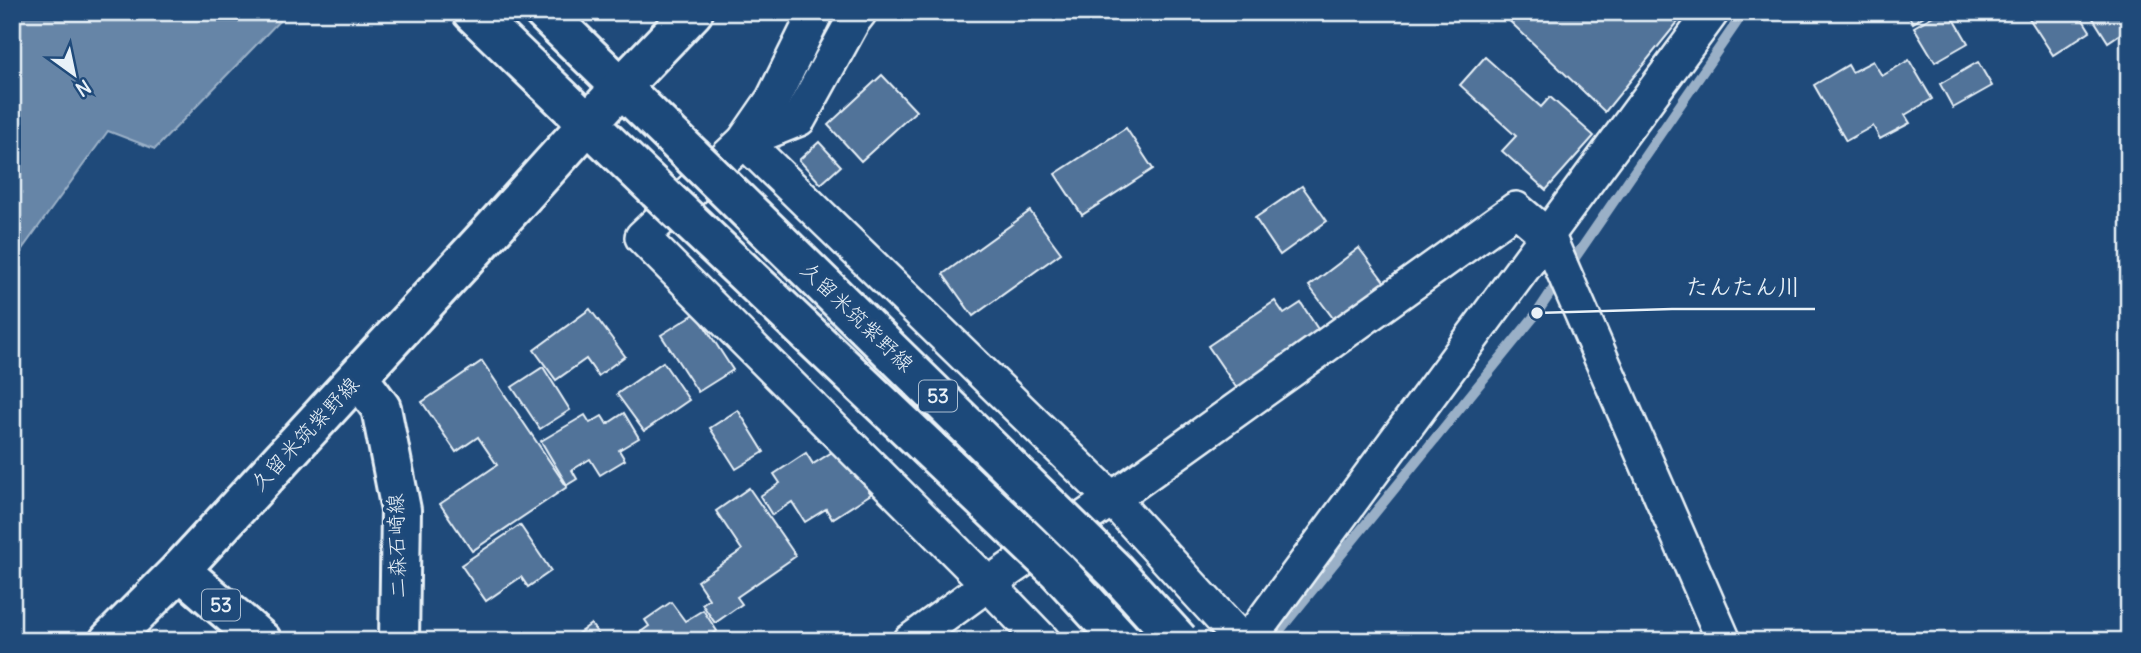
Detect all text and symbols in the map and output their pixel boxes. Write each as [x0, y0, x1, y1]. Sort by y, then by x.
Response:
north arrow [38, 38, 108, 108]
text: N [71, 75, 95, 102]
street label: 久留米筑紫野線 [795, 256, 920, 377]
callout: たんたん川 [1672, 265, 1815, 309]
text: たんたん川 [1686, 272, 1801, 301]
street label: 久留米筑紫野線 [245, 371, 365, 497]
road number: 53 [919, 380, 957, 412]
street label: 二森石崎線 [381, 493, 412, 599]
road number: 53 [202, 590, 240, 620]

